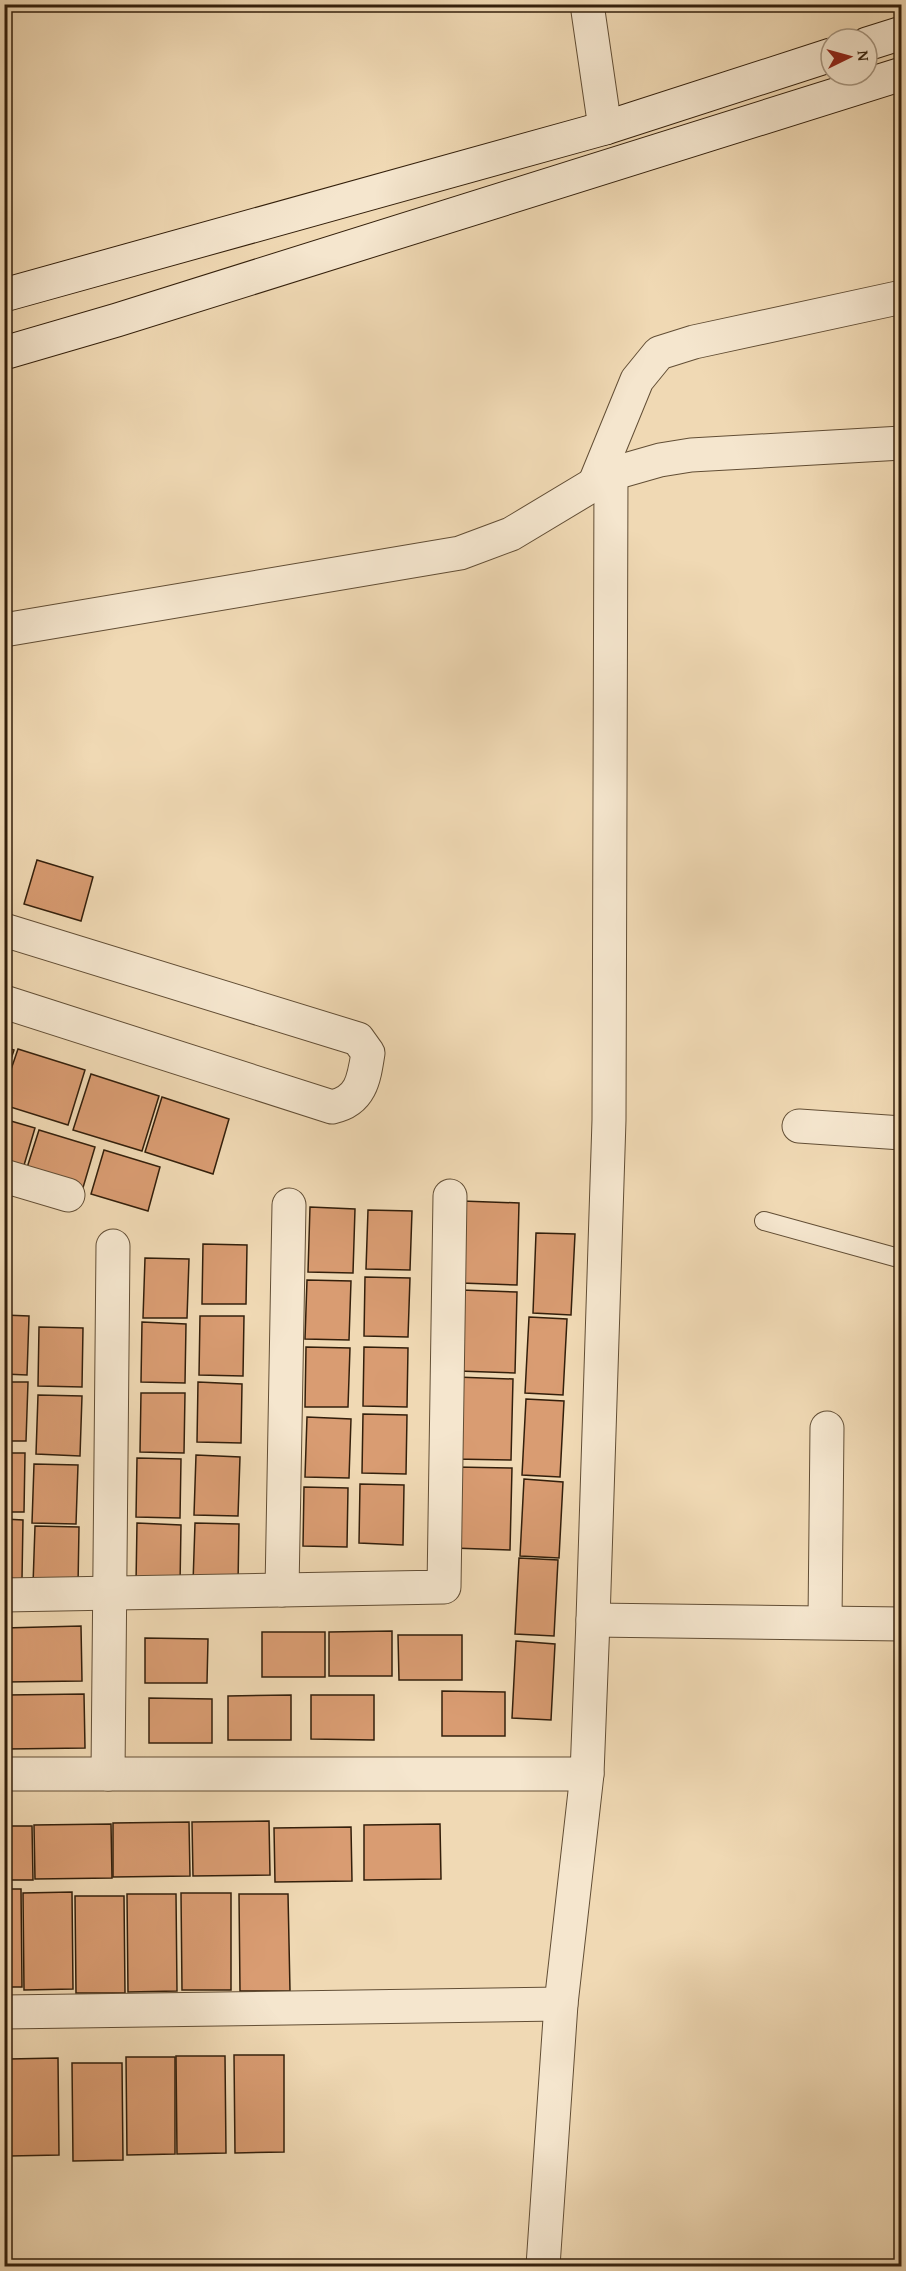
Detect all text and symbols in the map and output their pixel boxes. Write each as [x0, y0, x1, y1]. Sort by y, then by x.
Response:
north arrow [819, 27, 879, 87]
text: N [852, 49, 876, 62]

